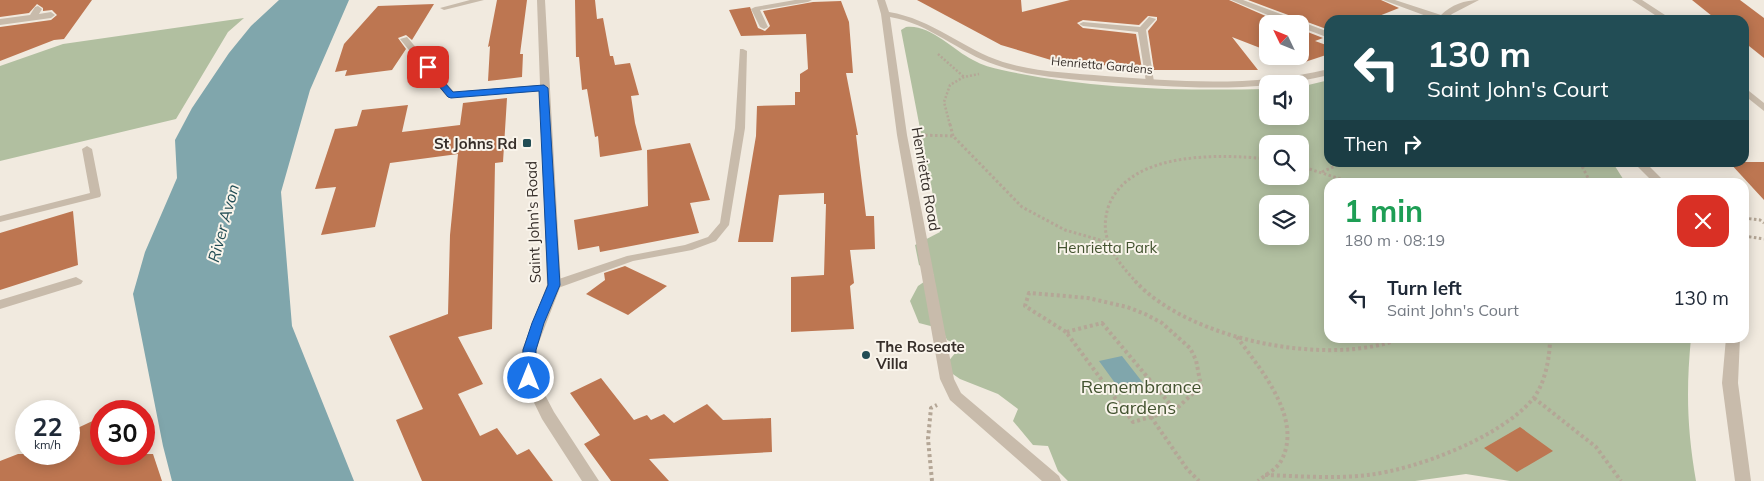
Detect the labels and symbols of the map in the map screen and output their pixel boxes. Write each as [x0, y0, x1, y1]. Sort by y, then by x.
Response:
north arrow [1259, 15, 1309, 65]
pin [407, 46, 449, 88]
street label: Henrietta Gardens [1051, 53, 1154, 77]
street label: Henrietta Road [907, 125, 945, 233]
place label: St Johns Rd [434, 134, 517, 153]
marker: St Johns Rd [521, 137, 533, 149]
street label: Saint John's Road [521, 161, 545, 283]
water label: River Avon [203, 182, 243, 264]
park label: Henrietta Park [1057, 238, 1157, 257]
place label: The Roseate Villa [875, 337, 965, 373]
marker: The Roseate Villa [860, 349, 872, 361]
position arrow [502, 351, 554, 403]
park label: Remembrance Gardens [1081, 375, 1201, 419]
speed limit sign: 30 [90, 400, 155, 465]

